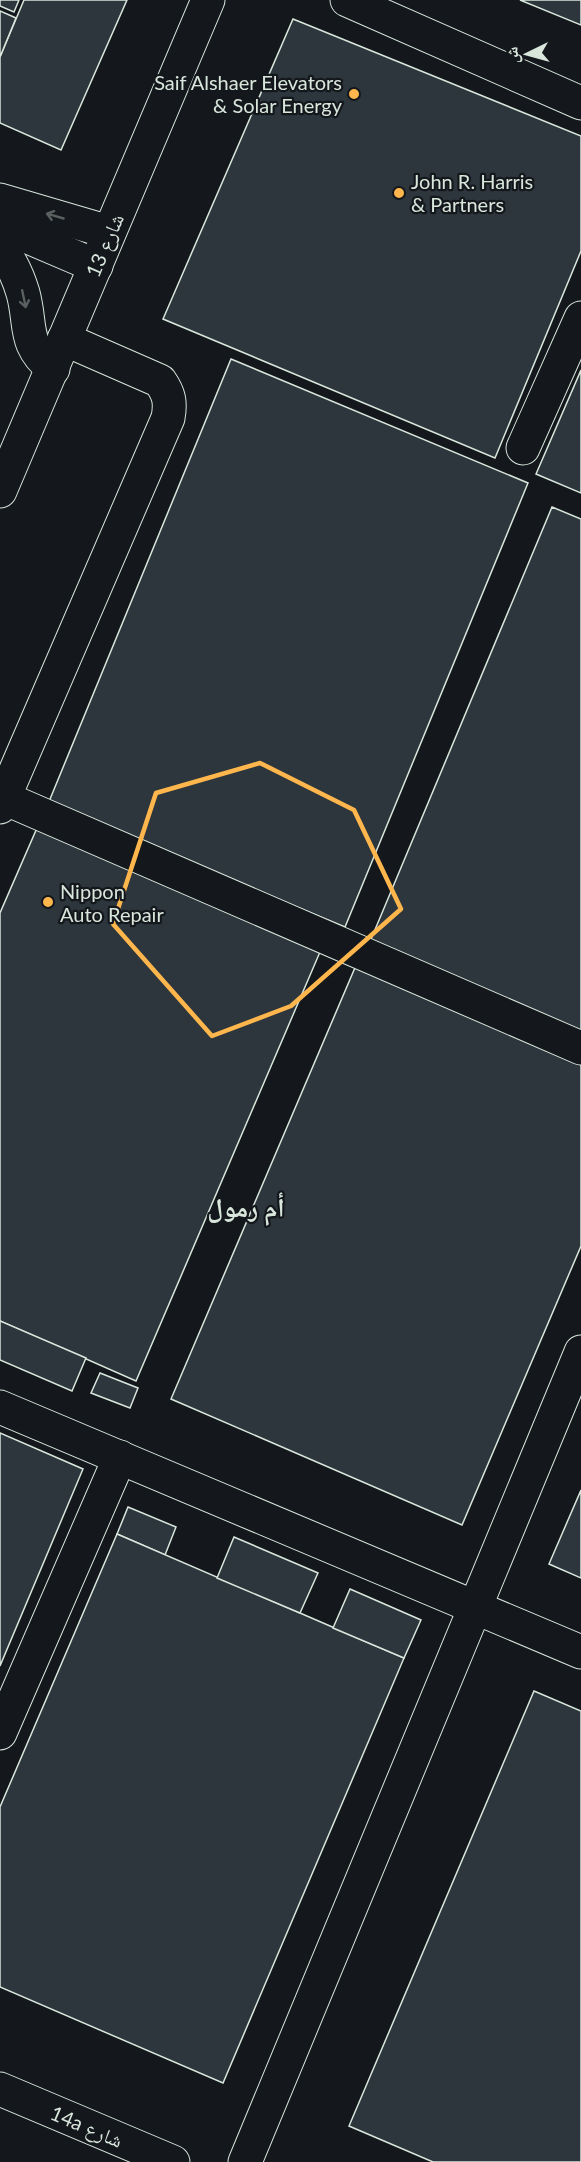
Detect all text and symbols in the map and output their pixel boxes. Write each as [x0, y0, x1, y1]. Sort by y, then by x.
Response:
north arrow [497, 24, 557, 84]
text: ش [501, 46, 523, 65]
place label: Saif Alshaer Elevators & Solar Energy [154, 70, 343, 117]
marker: Saif Alshaer Elevators & Solar Energy [347, 87, 361, 101]
place label: John R. Harris & Partners [411, 169, 533, 216]
marker: John R. Harris & Partners [392, 186, 406, 200]
one-way arrow [45, 210, 64, 221]
street label: شارع 13 [80, 210, 130, 281]
one-way arrow [19, 289, 30, 308]
place label: Nippon Auto Repair [60, 879, 164, 926]
marker: Nippon Auto Repair [41, 895, 55, 909]
district label: أم رمول [207, 1191, 285, 1226]
street label: 14a شارع [46, 2100, 127, 2154]

